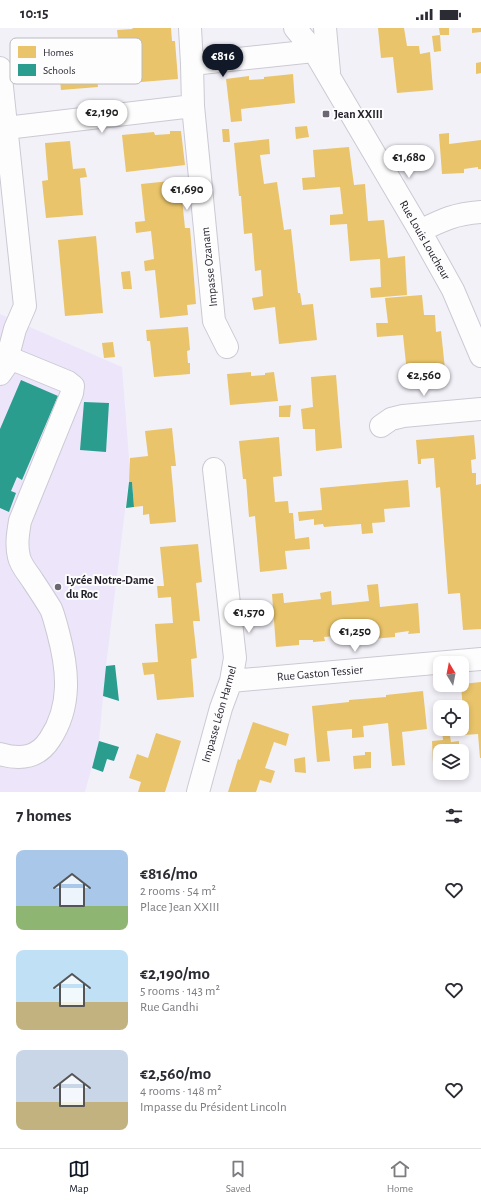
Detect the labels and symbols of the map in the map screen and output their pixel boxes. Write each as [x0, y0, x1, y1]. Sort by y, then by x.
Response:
legend [10, 38, 142, 84]
pin: €816 [199, 44, 247, 78]
text: Homes [43, 47, 74, 58]
text: Schools [43, 65, 76, 76]
pin: €2,190 [69, 100, 135, 134]
place label: Jean XXIII [334, 108, 383, 120]
marker: Jean XXIII [321, 109, 331, 119]
pin: €1,680 [376, 145, 442, 179]
pin: €1,690 [154, 177, 220, 211]
street label: Rue Louis Loucheur [397, 198, 453, 282]
street label: Impasse Ozanam [199, 227, 219, 307]
pin: €2,560 [391, 363, 457, 397]
place label: Lycée Notre-Dame du Roc [66, 574, 154, 600]
marker: Lycée Notre-Dame du Roc [53, 582, 63, 592]
pin: €1,570 [216, 600, 282, 634]
pin: €1,250 [322, 619, 388, 653]
north arrow [433, 656, 469, 692]
street label: Rue Gaston Tessier [276, 663, 364, 683]
street label: Impasse Léon Harmel [199, 664, 239, 764]

